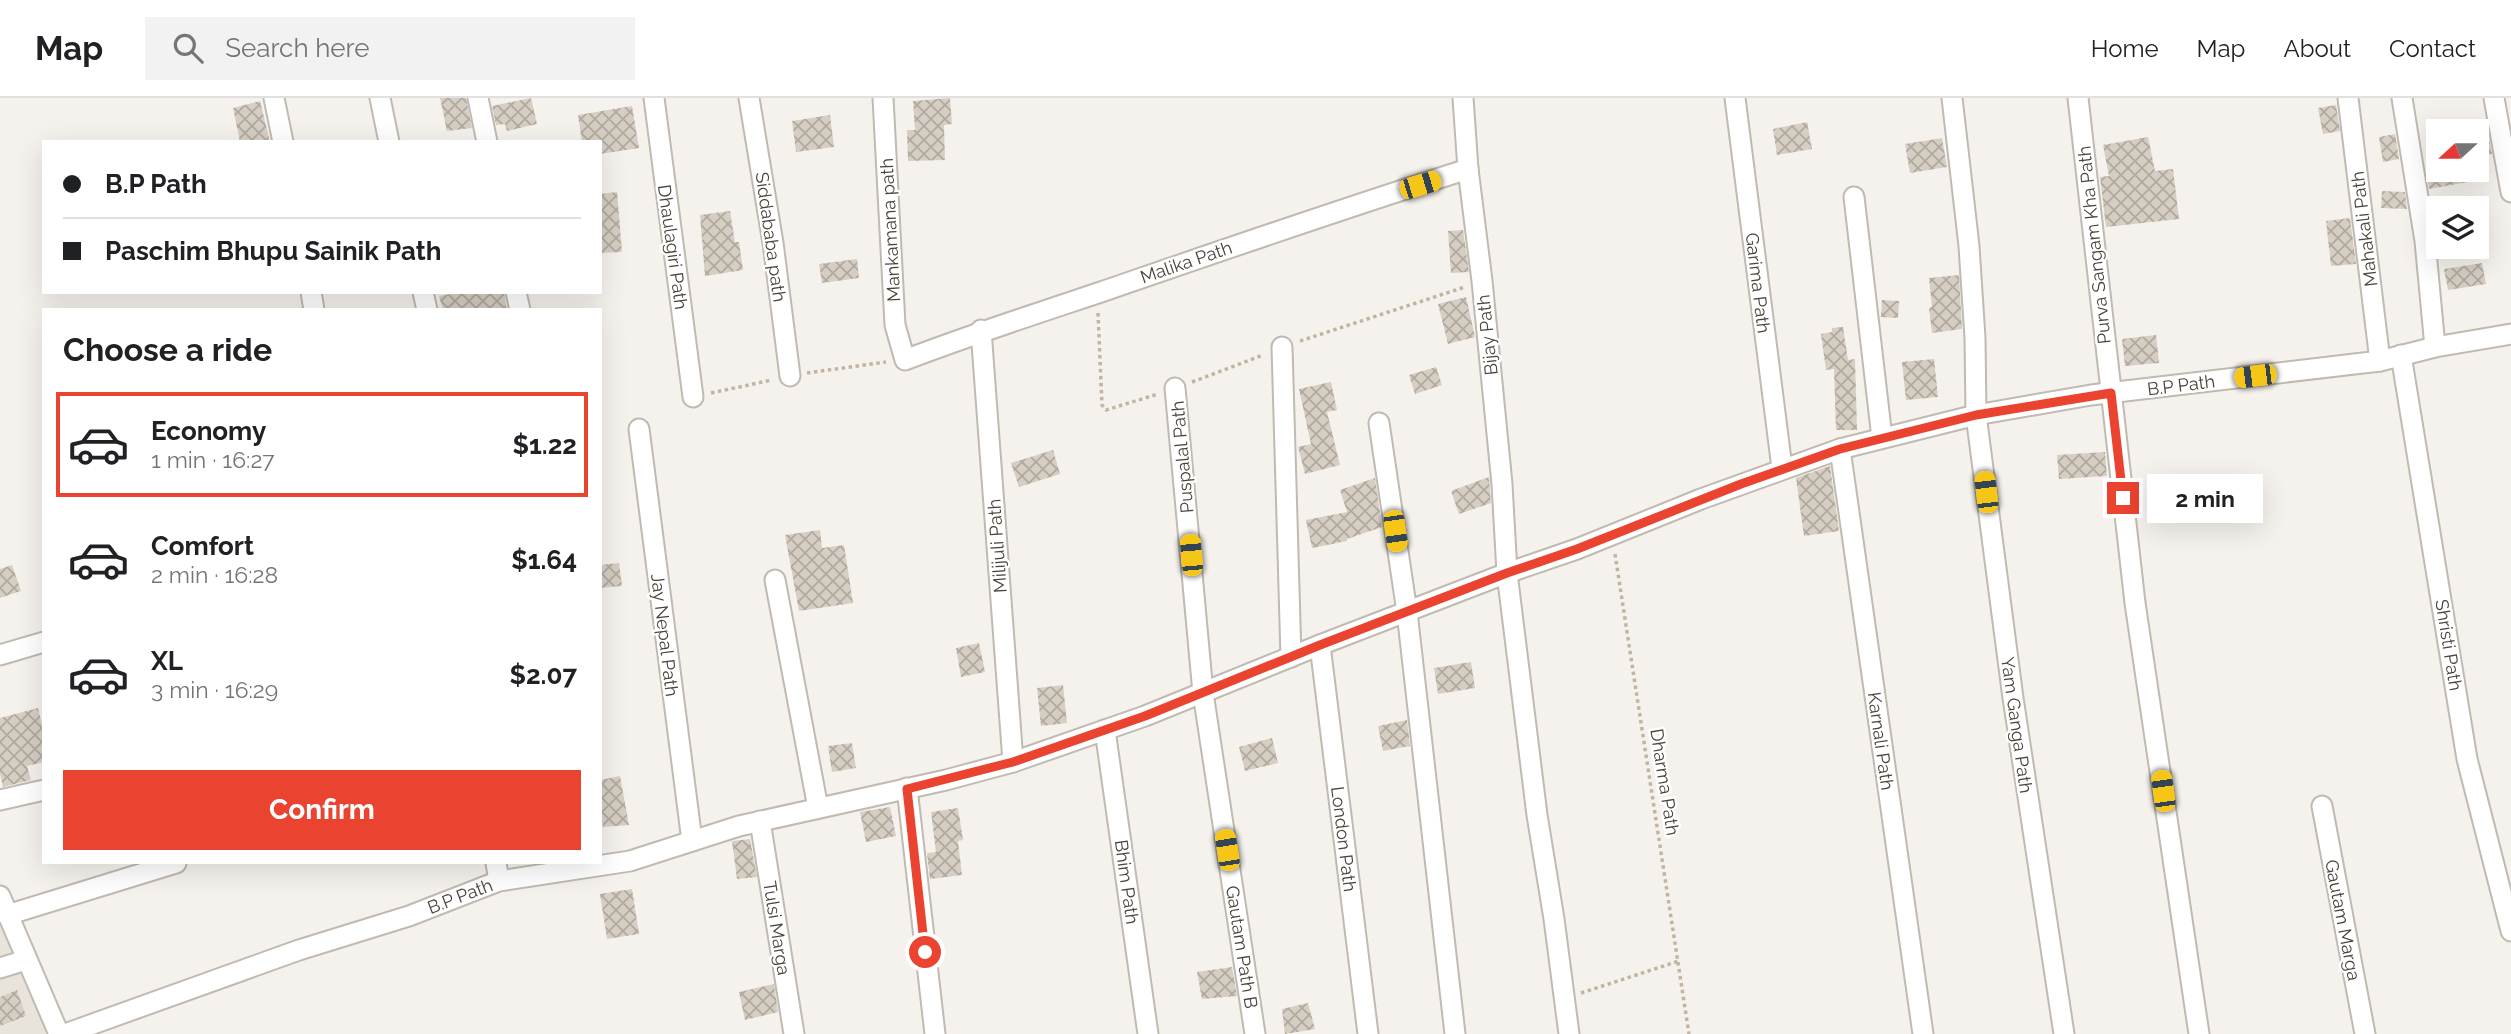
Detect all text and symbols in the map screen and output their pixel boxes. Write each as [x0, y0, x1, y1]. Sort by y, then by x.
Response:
search box [145, 17, 635, 80]
text: Map [35, 29, 103, 68]
icon: search [169, 29, 207, 67]
text: Search here [225, 33, 370, 63]
text: Home [2091, 34, 2159, 63]
text: Map [2197, 34, 2245, 63]
text: About [2283, 34, 2351, 63]
text: Contact [2389, 34, 2476, 63]
north arrow [2426, 119, 2488, 182]
map controls [2426, 119, 2489, 259]
street label: Purva Sangam Kha Path [2073, 145, 2115, 345]
street label: Mankamana path [876, 158, 904, 302]
text: B.P Path [105, 169, 207, 199]
car [1397, 169, 1444, 201]
street label: Mahakali Path [2347, 170, 2381, 288]
street label: Siddababa path [751, 171, 791, 303]
street label: Dhaulagiri Path [654, 183, 692, 311]
button: layers [2426, 196, 2489, 259]
street label: Garima Path [1741, 231, 1775, 335]
text: Paschim Bhupu Sainik Path [105, 236, 442, 266]
street label: Malika Path [1137, 237, 1235, 287]
street label: Bijay Path [1472, 294, 1502, 376]
text: Choose a ride [63, 331, 272, 368]
car [2233, 363, 2278, 389]
street label: B.P Path [2146, 370, 2216, 400]
street label: Puspalal Path [1167, 400, 1197, 514]
icon: car [67, 413, 130, 476]
text: Economy [151, 416, 266, 446]
text: $1.22 [512, 430, 577, 460]
text: 1 min · 16:27 [151, 446, 275, 473]
car [1974, 470, 1999, 514]
callout: 2 min [2148, 474, 2263, 522]
route end [2107, 482, 2139, 514]
text: 2 min [2175, 485, 2235, 512]
street label: Milijuli Path [983, 498, 1011, 594]
car [1382, 509, 1409, 553]
icon: car [67, 528, 130, 591]
text: Comfort [151, 531, 254, 561]
car [1179, 533, 1204, 577]
text: $1.64 [511, 545, 577, 575]
text: 2 min · 16:28 [151, 561, 278, 588]
street label: Jay Nepal Path [647, 572, 683, 698]
street label: Shristi Path [2431, 598, 2467, 692]
icon: car [67, 643, 130, 706]
text: XL [151, 646, 183, 676]
street label: Yam Ganga Path [1997, 656, 2037, 794]
text: $2.07 [509, 660, 577, 690]
text: 3 min · 16:29 [151, 676, 278, 703]
street label: Karnali Path [1864, 691, 1898, 791]
street label: Dharma Path [1646, 727, 1684, 837]
car [2150, 769, 2177, 813]
button: Confirm [63, 770, 581, 850]
street label: London Path [1327, 785, 1361, 893]
car [1214, 828, 1241, 872]
street label: Bhim Path [1111, 838, 1143, 926]
street label: Gautam Marga [2321, 858, 2365, 982]
street label: B.P Path [424, 874, 496, 918]
street label: Tulsi Marga [759, 880, 795, 976]
street label: Gautam Path B [1222, 884, 1262, 1010]
route start [909, 936, 941, 968]

